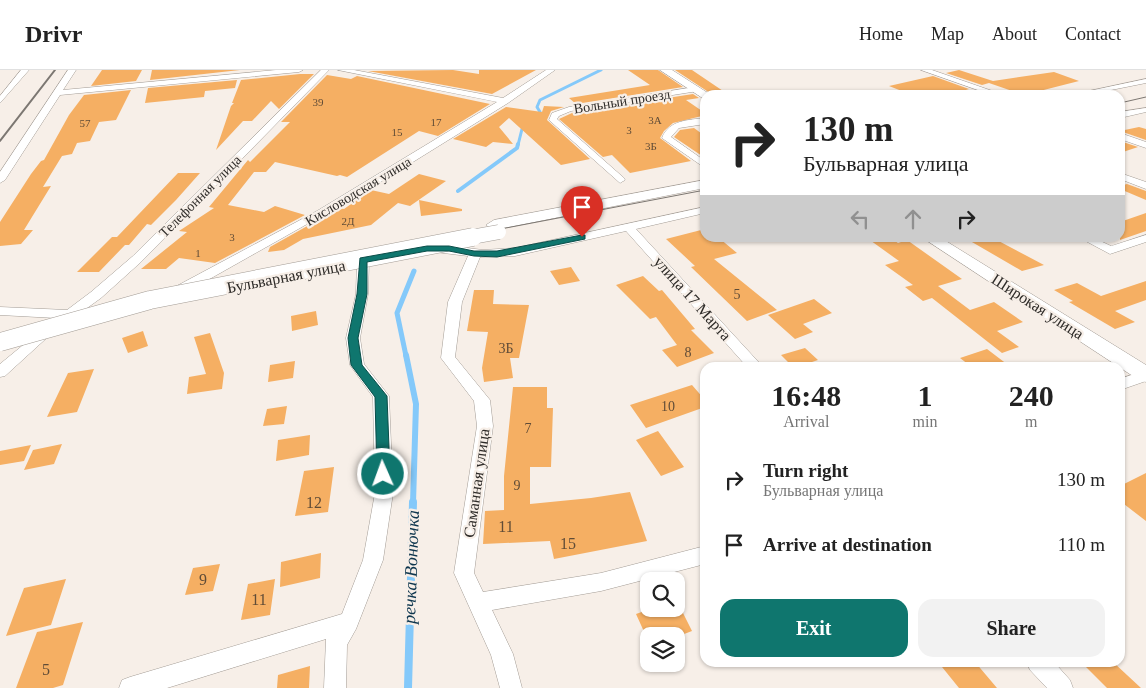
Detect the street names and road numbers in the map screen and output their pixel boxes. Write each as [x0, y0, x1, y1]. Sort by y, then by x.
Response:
street label: Вольный проезд [573, 86, 672, 117]
street label: Телефонная улица [156, 152, 245, 240]
street label: Кисловодская улица [303, 153, 415, 229]
street label: улица 17 Марта [650, 253, 735, 344]
street label: Бульварная улица [225, 257, 347, 297]
street label: Широкая улица [988, 270, 1087, 343]
street label: Саманная улица [460, 427, 494, 539]

